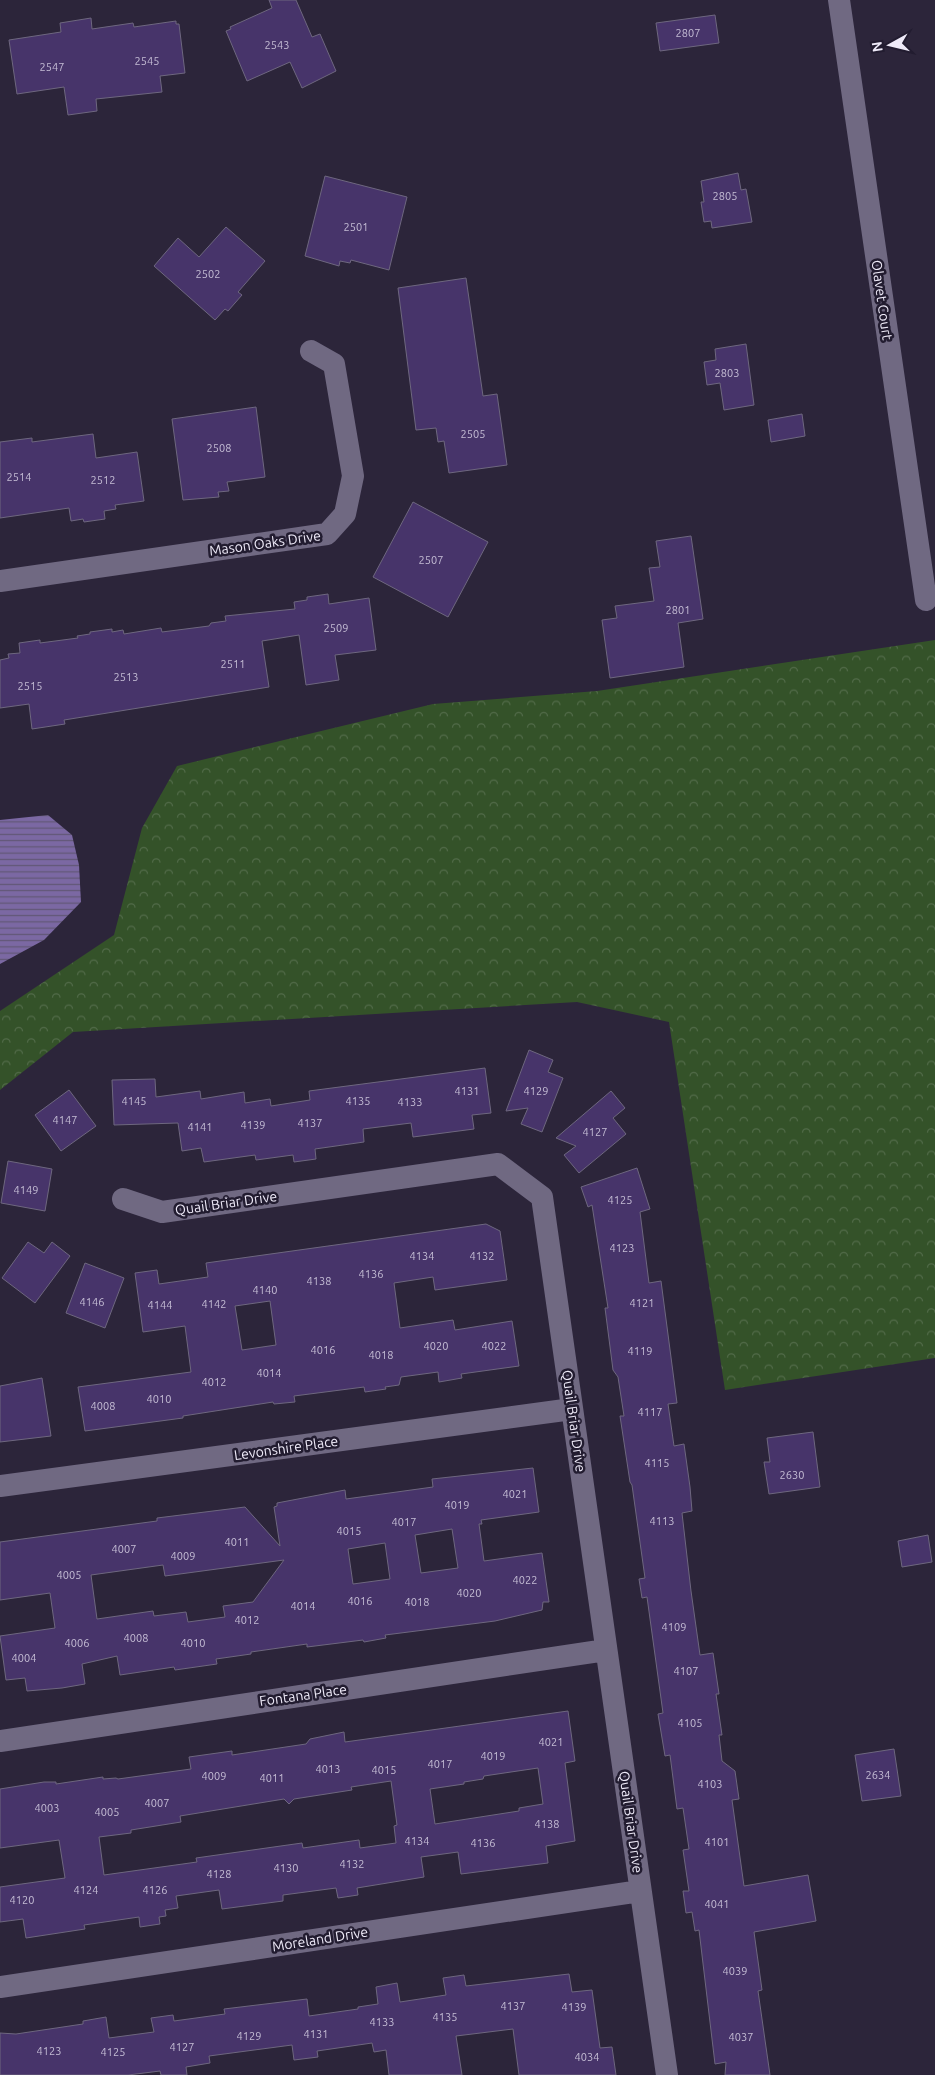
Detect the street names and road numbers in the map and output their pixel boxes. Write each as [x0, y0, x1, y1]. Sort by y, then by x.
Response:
street label: Olavet Court [868, 259, 896, 341]
street label: Mason Oaks Drive [208, 527, 322, 559]
street label: Quail Briar Drive [174, 1188, 278, 1218]
street label: Quail Briar Drive [559, 1369, 589, 1473]
street label: Levonshire Place [233, 1433, 339, 1463]
street label: Fontana Place [258, 1681, 348, 1709]
street label: Quail Briar Drive [616, 1770, 646, 1874]
street label: Moreland Drive [271, 1924, 369, 1954]

